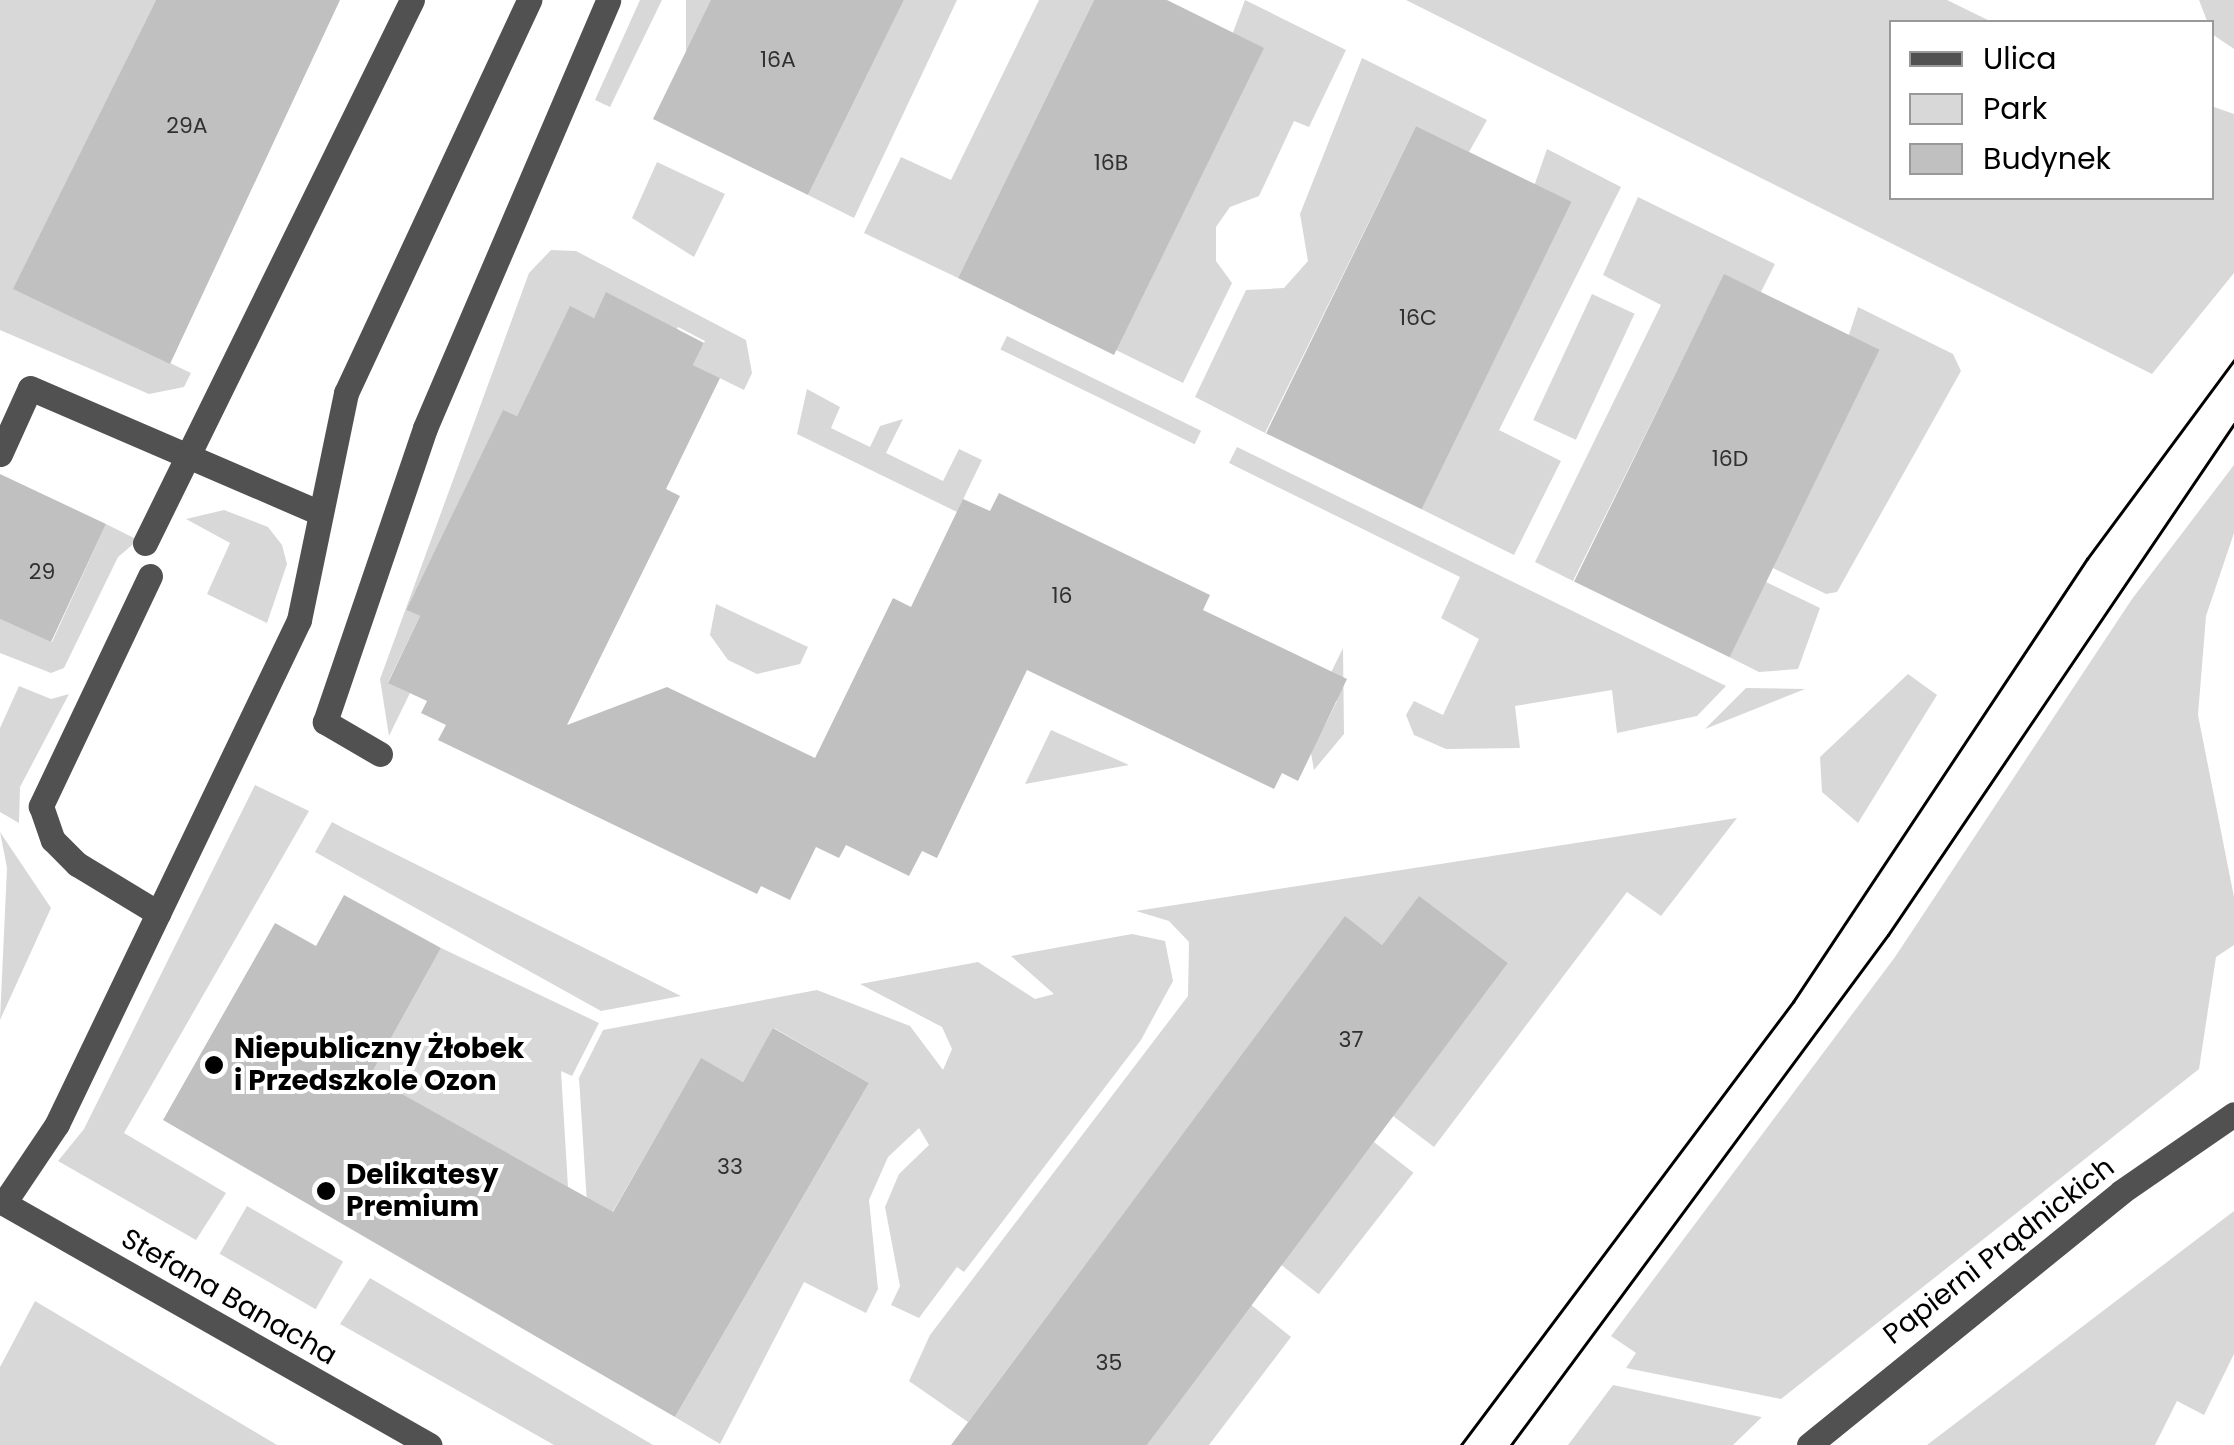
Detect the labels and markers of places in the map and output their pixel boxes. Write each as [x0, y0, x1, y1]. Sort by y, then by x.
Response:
place label: Niepubliczny Żłobek i Przedszkole Ozon [234, 1032, 524, 1098]
marker: Niepubliczny Żłobek i Przedszkole Ozon [203, 1054, 225, 1076]
place label: Delikatesy Premium [346, 1158, 498, 1224]
marker: Delikatesy Premium [315, 1180, 337, 1202]

